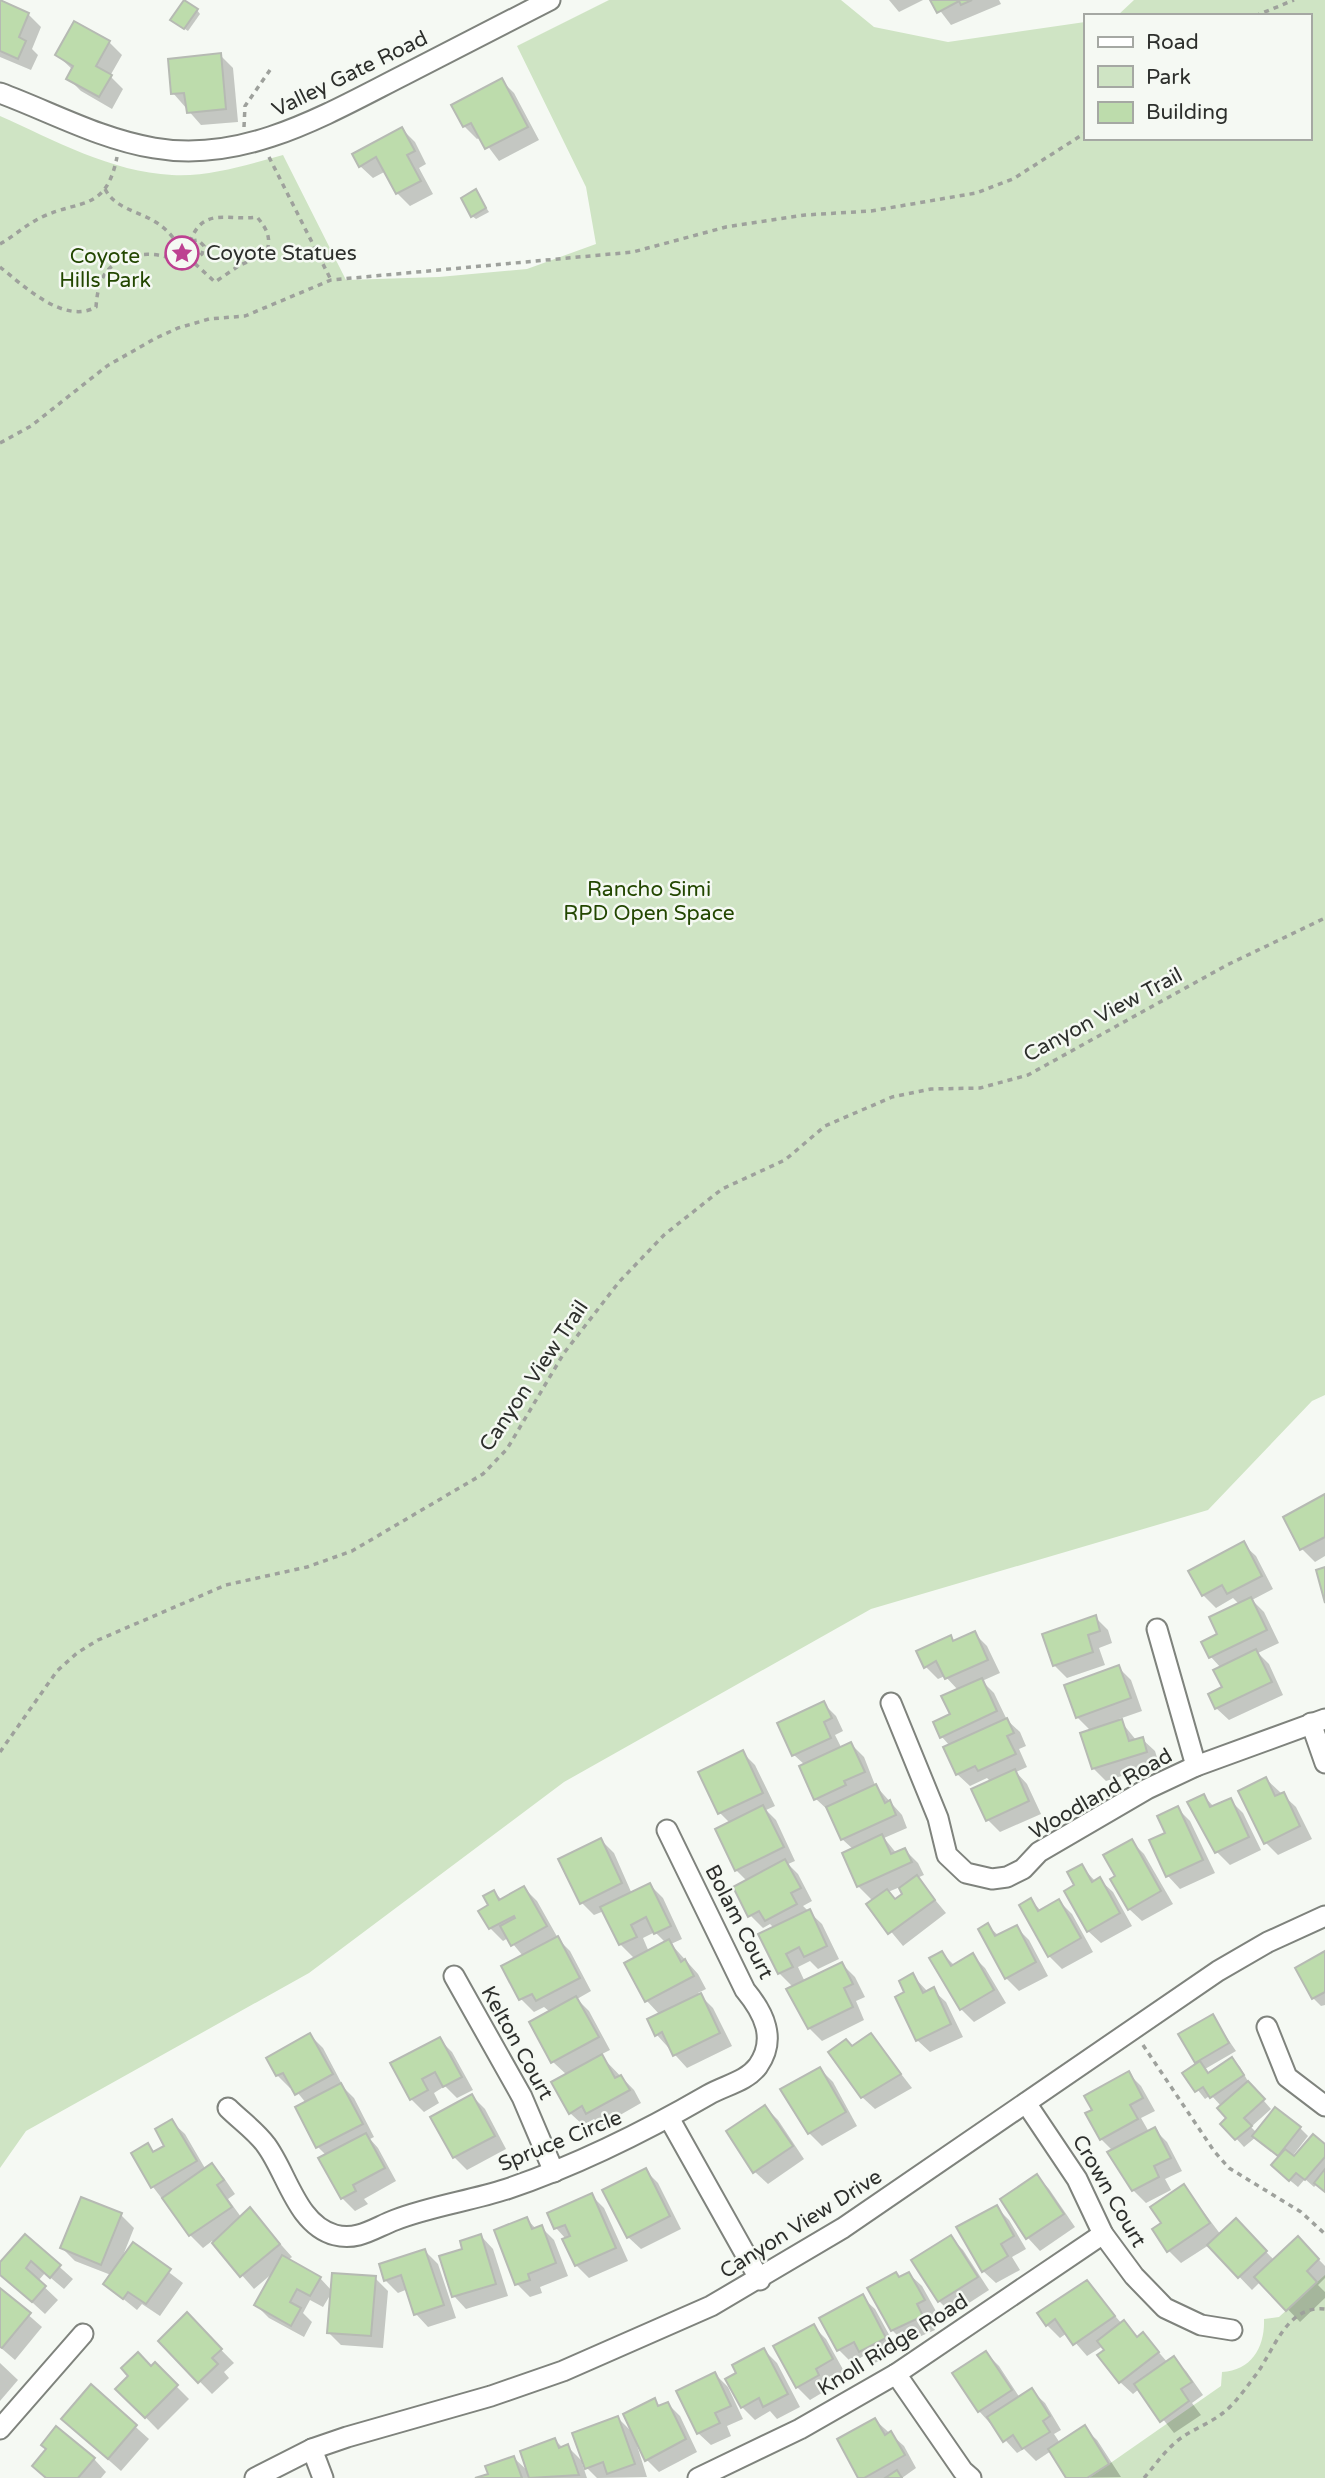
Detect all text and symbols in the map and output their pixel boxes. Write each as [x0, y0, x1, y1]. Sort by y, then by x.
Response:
legend [1084, 14, 1311, 140]
street label: Valley Gate Road [268, 26, 432, 122]
text: Road [1146, 30, 1199, 55]
text: Park [1146, 65, 1191, 90]
text: Building [1146, 100, 1228, 125]
place icon: Coyote Statues [163, 234, 201, 272]
place label: Coyote Statues [206, 241, 357, 266]
park label: Coyote Hills Park [59, 244, 151, 293]
park label: Rancho Simi RPD Open Space [563, 877, 735, 926]
street label: Canyon View Trail [1019, 963, 1187, 1067]
street label: Canyon View Trail [474, 1296, 594, 1456]
street label: Woodland Road [1025, 1743, 1177, 1845]
street label: Bolam Court [700, 1861, 778, 1983]
street label: Kelton Court [476, 1982, 558, 2104]
street label: Spruce Circle [495, 2105, 626, 2177]
street label: Crown Court [1067, 2130, 1151, 2252]
street label: Canyon View Drive [715, 2164, 887, 2284]
street label: Knoll Ridge Road [813, 2289, 973, 2401]

